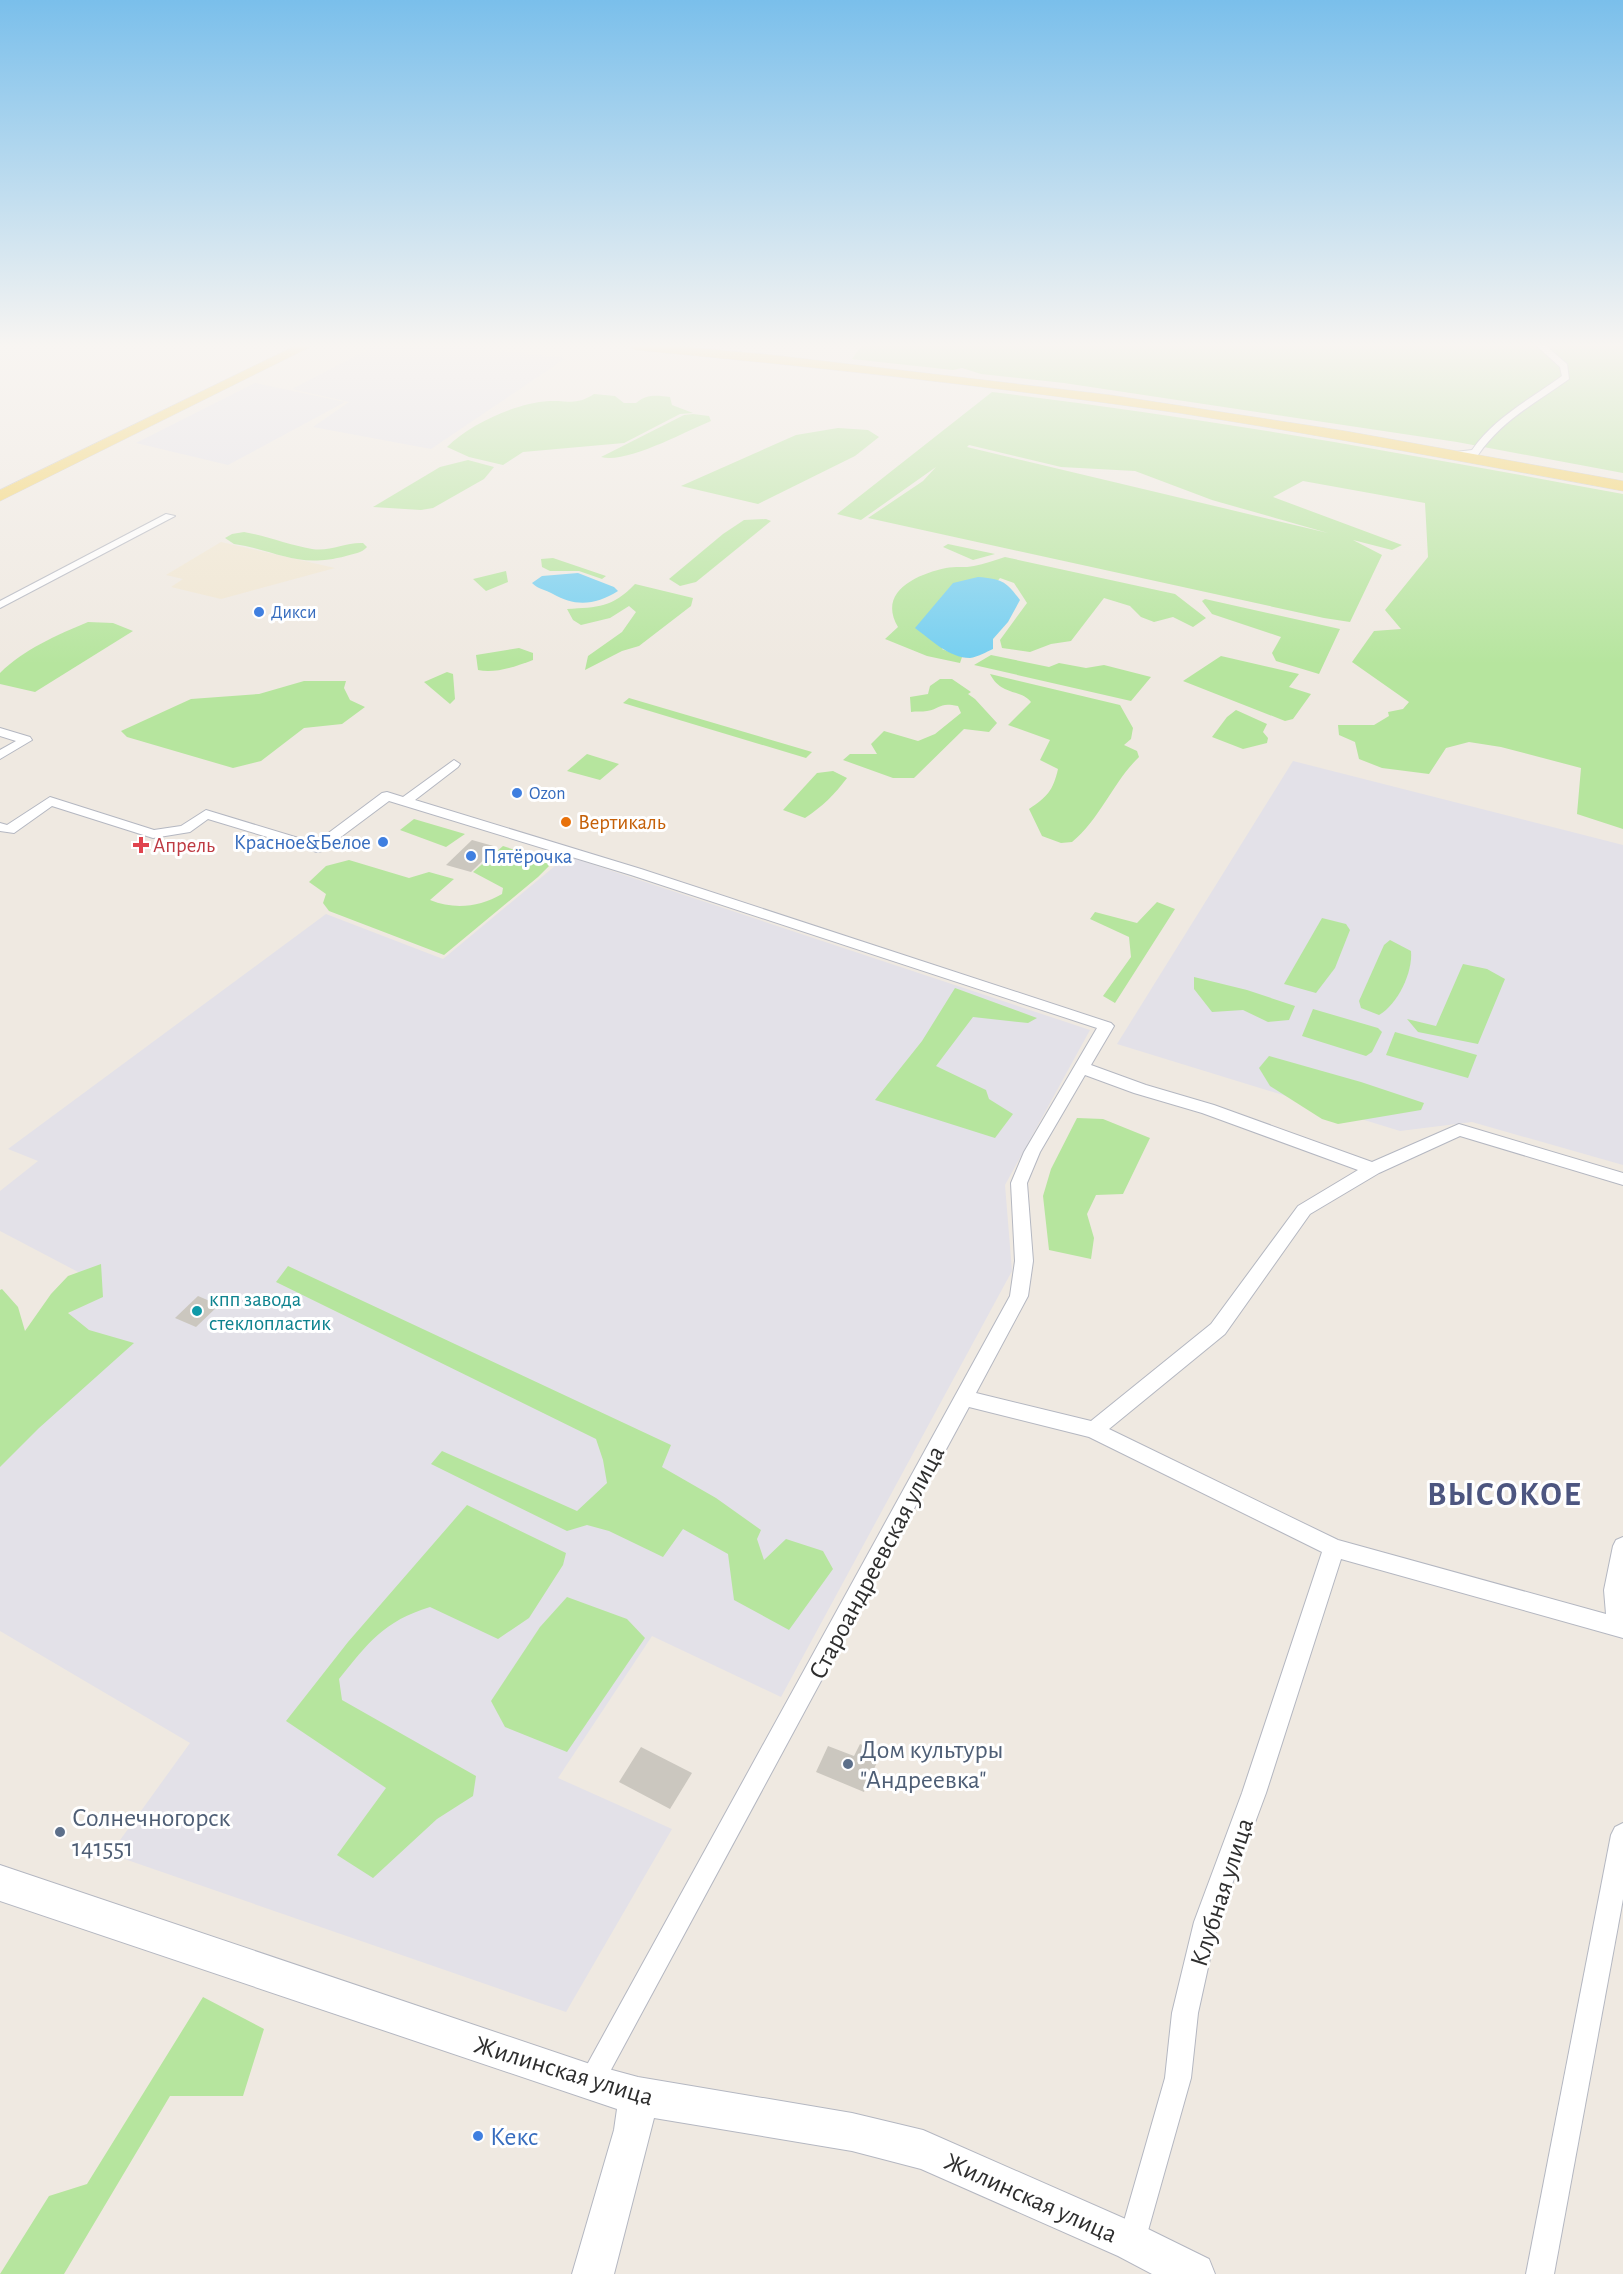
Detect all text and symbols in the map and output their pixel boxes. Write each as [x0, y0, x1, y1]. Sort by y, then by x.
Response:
place label: Дикси [271, 604, 317, 622]
marker: Дикси [252, 605, 266, 619]
place label: Ozon [529, 785, 566, 803]
marker: Ozon [510, 786, 524, 800]
place label: Вертикаль [578, 812, 666, 833]
marker: Вертикаль [559, 815, 573, 829]
place label: Красное&Белое [234, 832, 371, 853]
place label: Апрель [153, 835, 215, 856]
marker: Красное&Белое [376, 835, 390, 849]
marker: Апрель [134, 838, 148, 852]
place label: Пятёрочка [483, 846, 573, 867]
marker: Пятёрочка [464, 849, 478, 863]
place label: кпп завода стеклопластик [209, 1289, 331, 1334]
marker: кпп завода стеклопластик [190, 1304, 204, 1318]
street label: Староандреевская улица [804, 1441, 950, 1684]
district label: ВЫСОКОЕ [1427, 1479, 1583, 1512]
place label: Дом культуры "Андреевка" [860, 1737, 1003, 1793]
marker: Дом культуры "Андреевка" [841, 1757, 855, 1771]
place label: Солнечногорск 141551 [72, 1805, 231, 1861]
street label: Клубная улица [1186, 1815, 1258, 1970]
marker: Солнечногорск 141551 [53, 1825, 67, 1839]
street label: Жилинская улица [471, 2031, 657, 2111]
place label: Кекс [490, 2124, 539, 2150]
marker: Кекс [471, 2129, 485, 2143]
street label: Жилинская улица [940, 2148, 1121, 2248]

